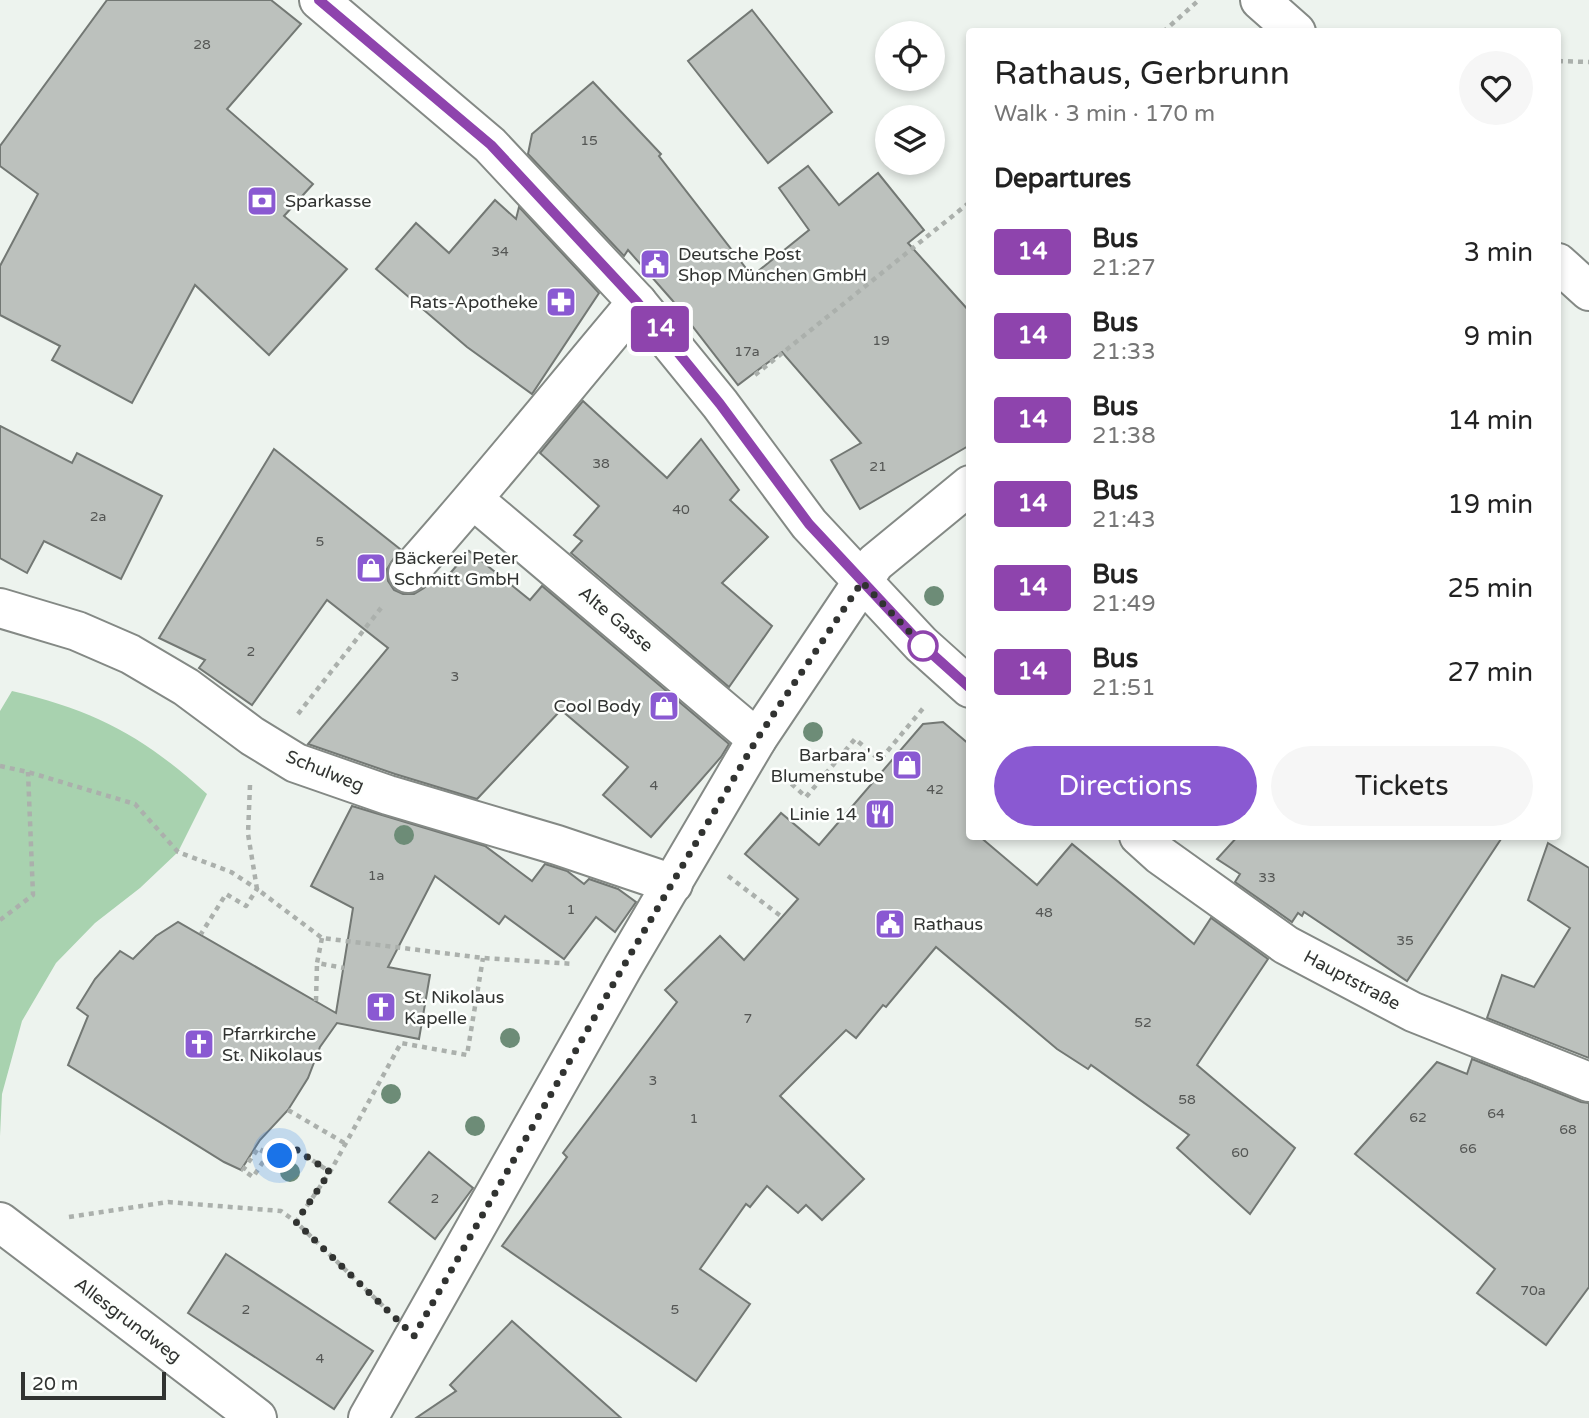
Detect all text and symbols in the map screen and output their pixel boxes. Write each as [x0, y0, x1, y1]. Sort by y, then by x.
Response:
map controls [875, 21, 945, 175]
button: locate [875, 21, 945, 91]
house number: 28 [193, 36, 211, 53]
button: heart [1459, 51, 1533, 125]
text: Rathaus, Gerbrunn [994, 54, 1290, 93]
text: Walk · 3 min · 170 m [994, 100, 1215, 128]
button: layers [875, 105, 945, 175]
house number: 15 [580, 132, 598, 149]
text: Departures [994, 163, 1131, 194]
bank icon: Sparkasse [245, 184, 279, 218]
place label: Sparkasse [285, 190, 372, 212]
text: Bus [1092, 223, 1138, 254]
text: 14 [1017, 237, 1048, 266]
text: 3 min [1464, 237, 1533, 268]
house number: 34 [491, 243, 509, 260]
place label: Deutsche Post Shop München GmbH [678, 243, 867, 286]
public building icon: Deutsche Post Shop München GmbH [638, 247, 672, 281]
text: 21:27 [1092, 254, 1156, 282]
pharmacy icon: Rats-Apotheke [544, 285, 578, 319]
place label: Rats-Apotheke [409, 291, 538, 313]
line badge: 14 [628, 306, 692, 352]
text: Bus [1092, 307, 1138, 338]
text: 14 [645, 314, 675, 343]
text: 14 [1017, 321, 1048, 350]
text: 9 min [1464, 321, 1533, 352]
house number: 19 [872, 332, 890, 349]
text: 21:33 [1092, 338, 1156, 366]
house number: 17a [734, 343, 760, 360]
text: Bus [1092, 391, 1138, 422]
text: 14 [1017, 405, 1048, 434]
text: 14 min [1447, 405, 1533, 436]
text: 21:38 [1092, 422, 1156, 450]
house number: 38 [592, 455, 610, 472]
house number: 21 [869, 458, 887, 475]
text: Bus [1092, 475, 1138, 506]
text: 14 [1017, 489, 1048, 518]
text: 19 min [1447, 489, 1533, 520]
house number: 40 [672, 501, 690, 518]
text: 21:43 [1092, 506, 1156, 534]
house number: 2a [90, 508, 106, 525]
house number: 5 [316, 533, 324, 550]
place label: Bäckerei Peter Schmitt GmbH [394, 547, 520, 590]
shop icon: Bäckerei Peter Schmitt GmbH [354, 551, 388, 585]
text: Bus [1092, 559, 1138, 590]
text: 14 [1017, 573, 1048, 602]
text: 25 min [1447, 573, 1533, 604]
street label: Alte Gasse [574, 581, 658, 657]
text: 21:49 [1092, 590, 1156, 618]
unlabelled marker [908, 631, 938, 661]
house number: 2 [247, 643, 255, 660]
text: Bus [1092, 643, 1138, 674]
text: 14 [1017, 657, 1048, 686]
text: 27 min [1447, 657, 1533, 688]
house number: 3 [451, 668, 459, 685]
text: 21:51 [1092, 674, 1156, 702]
shop icon: Cool Body [647, 689, 681, 723]
place label: Cool Body [553, 695, 641, 717]
place label: Barbara' s Blumenstube [771, 744, 884, 787]
street label: Schulweg [283, 745, 367, 797]
button: Directions [994, 746, 1257, 826]
button: Tickets [1271, 746, 1533, 826]
shop icon: Barbara' s Blumenstube [890, 748, 924, 782]
house number: 4 [650, 777, 659, 794]
house number: 42 [926, 781, 944, 798]
restaurant icon: Linie 14 [863, 797, 897, 831]
place label: Linie 14 [789, 803, 857, 825]
house number: 1a [368, 867, 384, 884]
house number: 33 [1258, 869, 1276, 886]
house number: 1 [567, 901, 575, 918]
house number: 48 [1035, 904, 1053, 921]
public building icon: Rathaus [873, 907, 907, 941]
place label: Rathaus [913, 913, 983, 935]
house number: 35 [1396, 932, 1414, 949]
street label: Hauptstraße [1300, 945, 1404, 1015]
place label: St. Nikolaus Kapelle [404, 986, 504, 1029]
church icon: St. Nikolaus Kapelle [364, 990, 398, 1024]
house number: 7 [744, 1010, 752, 1027]
house number: 52 [1134, 1014, 1152, 1031]
place label: Pfarrkirche St. Nikolaus [222, 1023, 322, 1066]
church icon: Pfarrkirche St. Nikolaus [182, 1027, 216, 1061]
house number: 3 [649, 1072, 657, 1089]
house number: 58 [1178, 1091, 1196, 1108]
house number: 64 [1487, 1105, 1505, 1122]
house number: 62 [1409, 1109, 1427, 1126]
house number: 1 [690, 1110, 698, 1127]
house number: 68 [1559, 1121, 1577, 1138]
your location [262, 1138, 297, 1173]
house number: 66 [1459, 1140, 1477, 1157]
house number: 60 [1231, 1144, 1249, 1161]
house number: 2 [431, 1190, 439, 1207]
street label: Allesgrundweg [70, 1273, 186, 1367]
house number: 70a [1520, 1282, 1546, 1299]
house number: 2 [242, 1301, 250, 1318]
house number: 5 [671, 1301, 679, 1318]
house number: 4 [316, 1350, 325, 1367]
scale bar [21, 1369, 166, 1401]
text: 20 m [32, 1373, 78, 1395]

